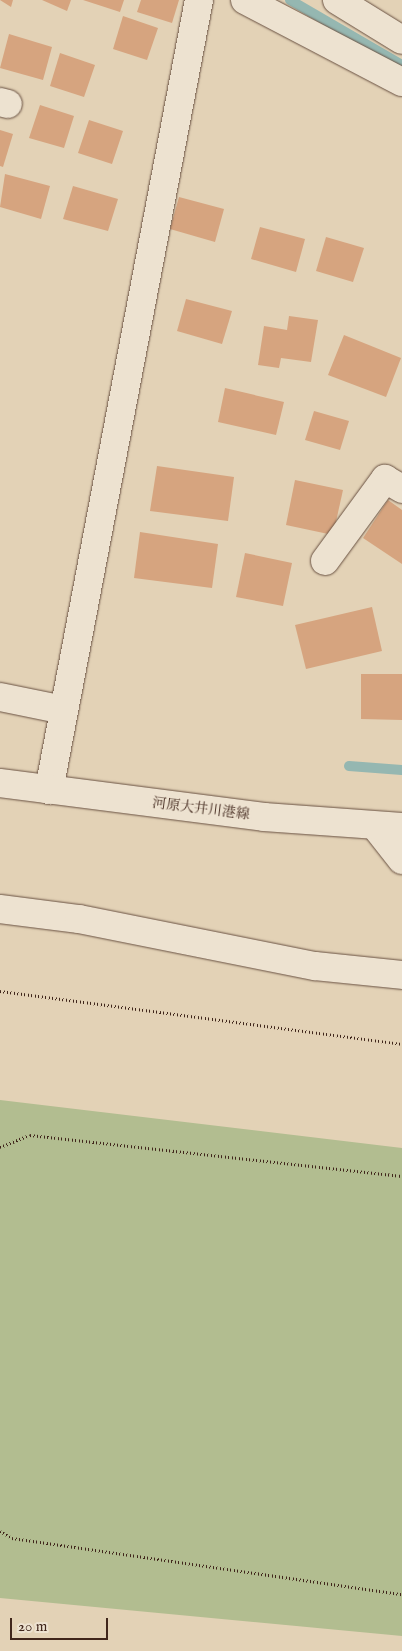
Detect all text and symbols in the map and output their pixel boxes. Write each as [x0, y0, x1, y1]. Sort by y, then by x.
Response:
street label: 河原大井川港線 [151, 795, 251, 823]
scale bar [12, 1608, 110, 1640]
text: 20 m [18, 1617, 47, 1636]

